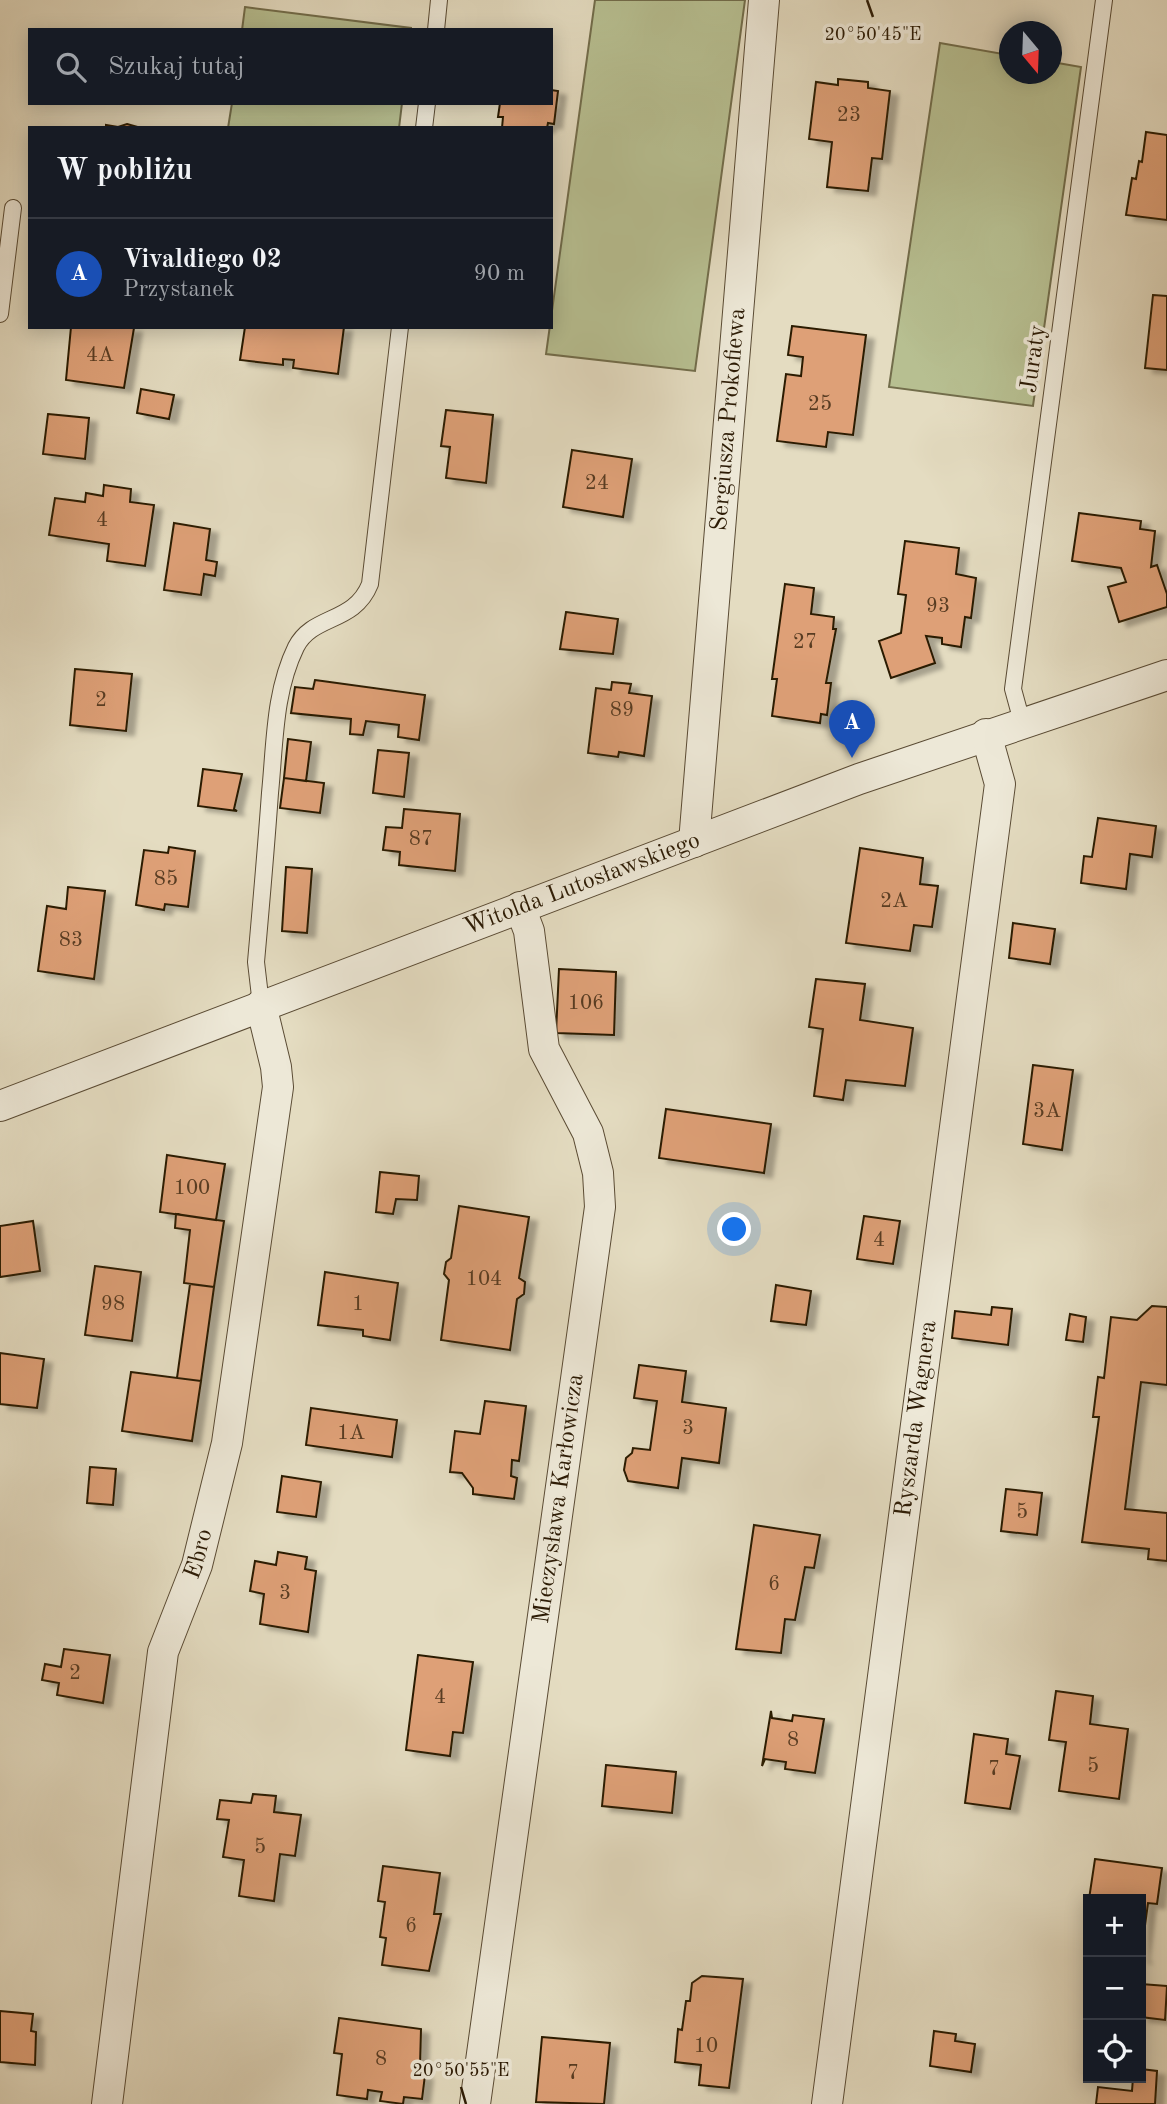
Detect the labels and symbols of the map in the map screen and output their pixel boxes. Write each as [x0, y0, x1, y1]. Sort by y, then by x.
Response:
north arrow [999, 21, 1062, 84]
text: 20°50'45"E [825, 26, 921, 44]
house number: 23 [837, 105, 861, 126]
street label: Sergiusza Prokofiewa [708, 307, 750, 532]
street label: Juraty [1017, 323, 1051, 395]
house number: 4A [86, 345, 114, 366]
house number: 25 [808, 394, 832, 415]
house number: 24 [585, 473, 609, 494]
house number: 4 [96, 510, 108, 531]
house number: 93 [926, 596, 950, 617]
house number: 27 [793, 632, 817, 653]
house number: 2 [95, 690, 107, 711]
house number: 89 [610, 700, 634, 721]
pin: A [829, 700, 875, 758]
house number: 87 [409, 829, 433, 850]
street label: Witolda Lutosławskiego [461, 829, 704, 940]
house number: 85 [154, 869, 178, 890]
house number: 2A [880, 891, 908, 912]
house number: 83 [59, 930, 83, 951]
house number: 106 [568, 993, 604, 1014]
house number: 3A [1033, 1101, 1061, 1122]
house number: 100 [174, 1178, 210, 1199]
your location [717, 1212, 751, 1246]
house number: 4 [873, 1230, 885, 1251]
house number: 104 [466, 1269, 502, 1290]
house number: 98 [101, 1294, 125, 1315]
house number: 1 [352, 1294, 364, 1315]
street label: Ryszarda Wagnera [892, 1319, 942, 1519]
street label: Mieczysława Karłowicza [530, 1372, 589, 1625]
house number: 3 [682, 1418, 694, 1439]
house number: 1A [337, 1423, 365, 1444]
house number: 5 [1016, 1502, 1028, 1523]
street label: Ebro [181, 1527, 217, 1583]
house number: 6 [768, 1574, 780, 1595]
house number: 3 [279, 1583, 291, 1604]
house number: 2 [69, 1663, 81, 1684]
house number: 4 [434, 1687, 446, 1708]
house number: 8 [787, 1730, 799, 1751]
house number: 5 [1087, 1756, 1099, 1777]
house number: 7 [988, 1759, 1000, 1780]
house number: 5 [254, 1837, 266, 1858]
house number: 6 [405, 1916, 417, 1937]
house number: 10 [694, 2036, 718, 2057]
house number: 8 [375, 2049, 387, 2070]
text: 20°50'55"E [413, 2062, 509, 2080]
house number: 7 [567, 2063, 579, 2084]

